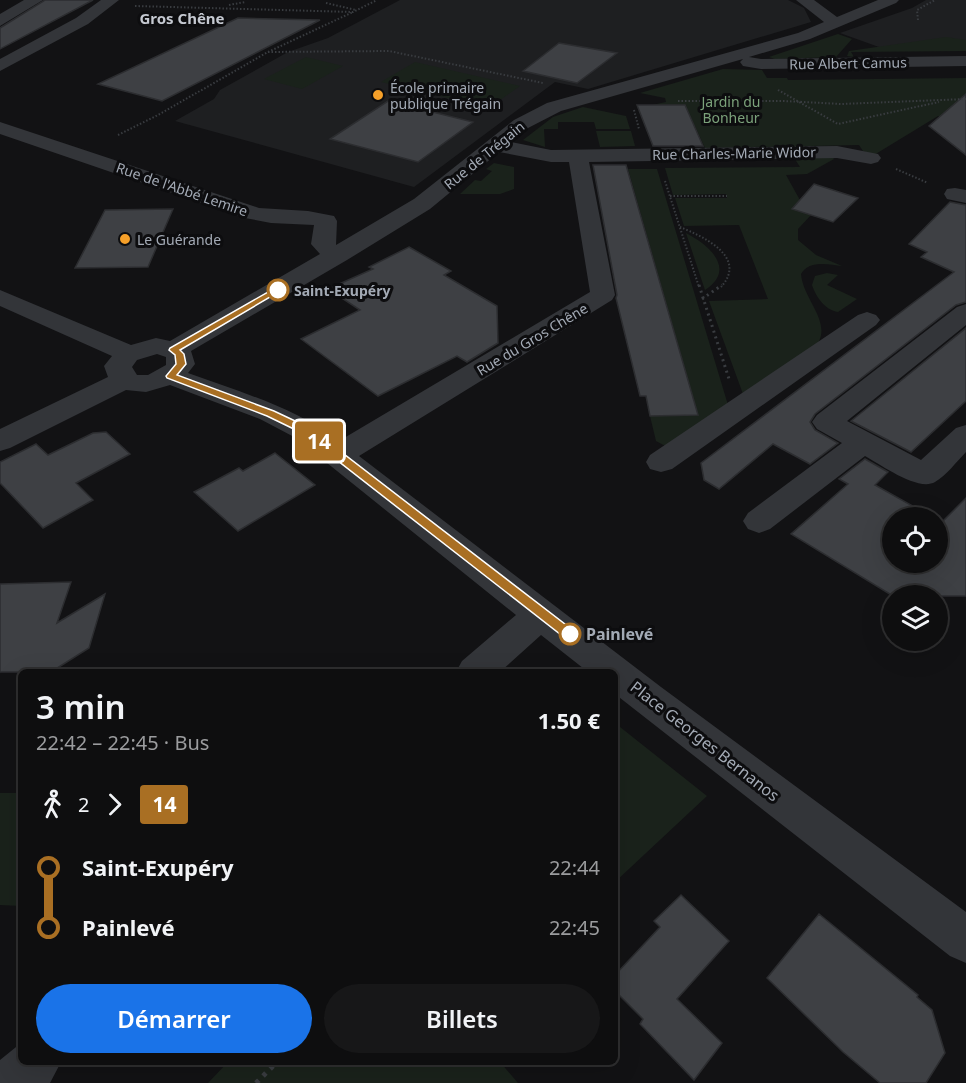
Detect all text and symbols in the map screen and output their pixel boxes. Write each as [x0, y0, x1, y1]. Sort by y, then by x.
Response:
district label: Gros Chêne [139, 8, 225, 28]
street label: Rue Albert Camus [789, 52, 907, 74]
place label: École primaire publique Trégain [390, 78, 501, 113]
marker: École primaire publique Trégain [371, 88, 385, 102]
park label: Jardin du Bonheur [700, 92, 760, 127]
street label: Rue de Trégain [440, 117, 528, 193]
street label: Rue Charles-Marie Widor [652, 142, 816, 164]
street label: Rue de l'Abbé Lemire [114, 158, 250, 220]
place label: Le Guérande [137, 230, 221, 249]
marker: Le Guérande [118, 232, 132, 246]
marker: Saint-Exupéry [267, 279, 289, 301]
place label: Saint-Exupéry [294, 281, 390, 300]
street label: Rue du Gros Chêne [473, 298, 591, 380]
line badge: 14 [292, 422, 346, 460]
text: 14 [307, 427, 331, 455]
map controls [882, 507, 948, 651]
button: locate [882, 507, 948, 573]
button: layers [882, 585, 948, 651]
marker: Painlevé [559, 623, 581, 645]
place label: Painlevé [586, 623, 653, 645]
street label: Place Georges Bernanos [626, 676, 784, 806]
text: 3 min [36, 684, 126, 729]
text: 1.50 € [538, 705, 600, 735]
text: 22:42 – 22:45 · Bus [36, 729, 209, 756]
icon: walk [36, 788, 69, 821]
icon: forward [98, 788, 131, 821]
text: 14 [152, 790, 176, 818]
text: 2 [78, 791, 89, 818]
text: Saint-Exupéry [82, 852, 234, 882]
text: 22:44 [549, 854, 600, 881]
text: Painlevé [82, 912, 175, 942]
text: 22:45 [549, 914, 600, 941]
button: Démarrer [36, 984, 312, 1053]
button: Billets [324, 984, 600, 1053]

